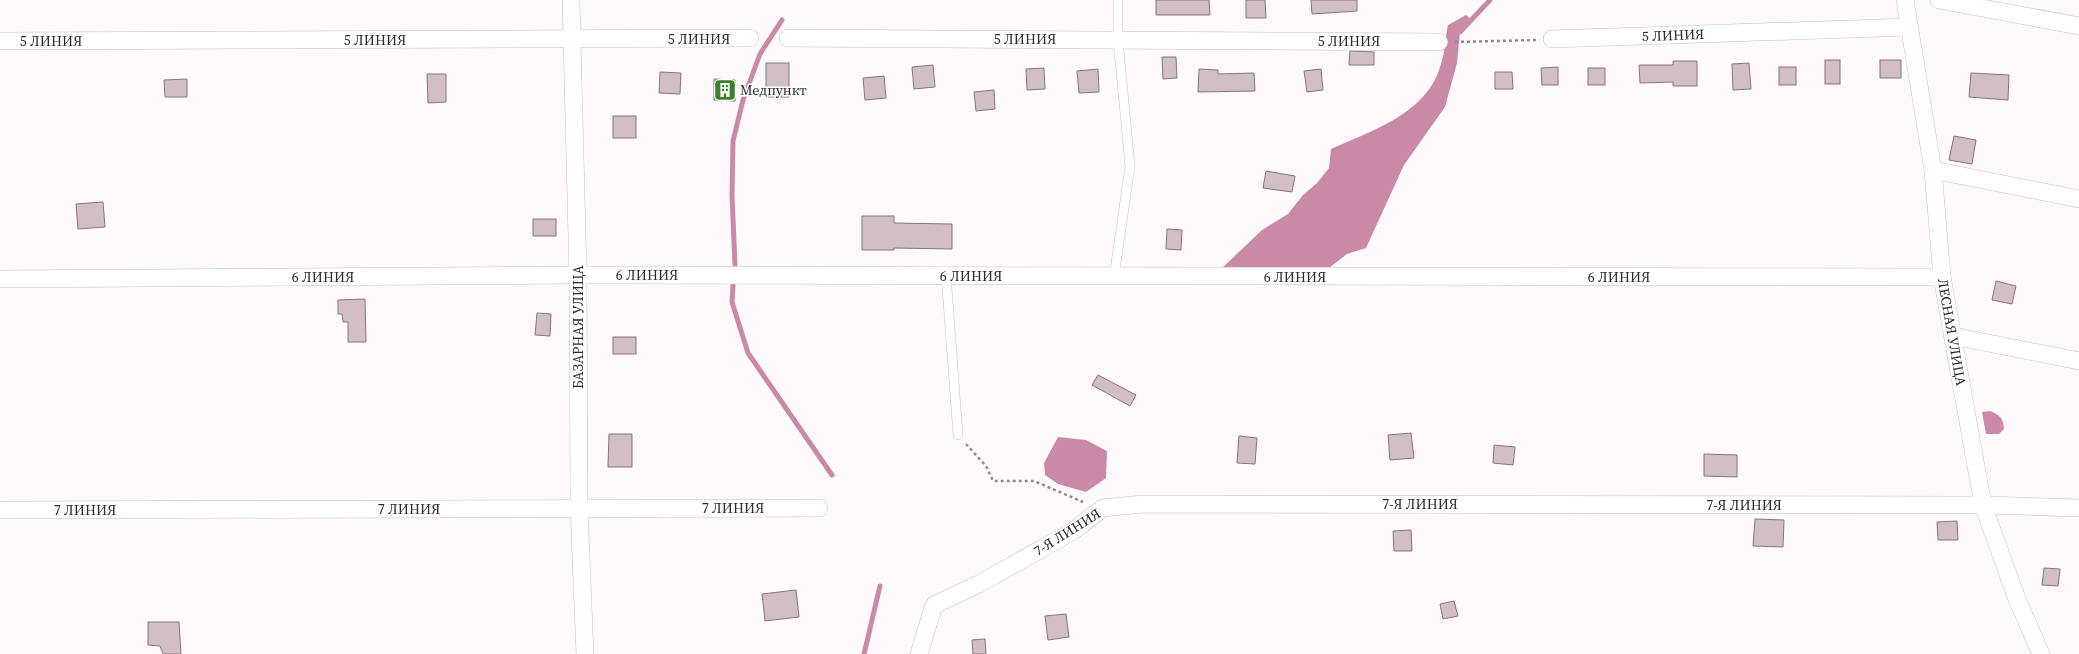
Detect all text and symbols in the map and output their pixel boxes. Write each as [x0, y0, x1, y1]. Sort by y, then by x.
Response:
street label: 5 ЛИНИЯ [1642, 24, 1704, 46]
street label: 5 ЛИНИЯ [668, 29, 730, 49]
street label: 5 ЛИНИЯ [994, 29, 1056, 49]
street label: 5 ЛИНИЯ [344, 30, 406, 50]
street label: 5 ЛИНИЯ [20, 31, 82, 51]
street label: 5 ЛИНИЯ [1318, 31, 1380, 51]
building icon: Медпункт [712, 77, 738, 103]
place label: Медпункт [740, 80, 807, 100]
street label: БАЗАРНАЯ УЛИЦА [568, 264, 588, 389]
street label: 6 ЛИНИЯ [616, 265, 678, 285]
street label: 6 ЛИНИЯ [940, 266, 1002, 286]
street label: 6 ЛИНИЯ [292, 267, 354, 287]
street label: 6 ЛИНИЯ [1264, 267, 1326, 287]
street label: 6 ЛИНИЯ [1588, 267, 1650, 287]
street label: ЛЕСНАЯ УЛИЦА [1933, 277, 1971, 388]
street label: 7-Я ЛИНИЯ [1382, 494, 1458, 514]
street label: 7-Я ЛИНИЯ [1706, 495, 1782, 515]
street label: 7 ЛИНИЯ [702, 498, 764, 518]
street label: 7 ЛИНИЯ [378, 499, 440, 519]
street label: 7 ЛИНИЯ [54, 500, 116, 520]
street label: 7-Я ЛИНИЯ [1030, 503, 1104, 561]

